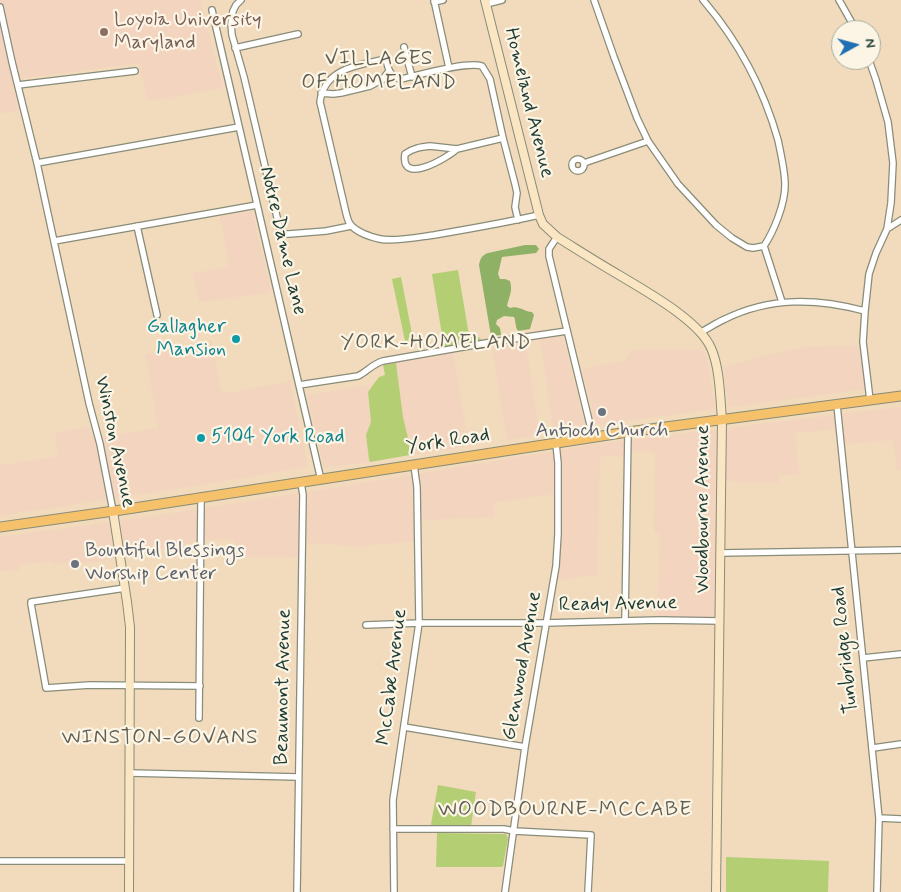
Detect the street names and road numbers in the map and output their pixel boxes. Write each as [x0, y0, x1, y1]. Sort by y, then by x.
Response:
street label: Homeland Avenue [498, 25, 558, 181]
street label: Notre Dame Lane [253, 164, 311, 318]
street label: Winston Avenue [88, 374, 140, 510]
street label: York Road [405, 424, 491, 460]
street label: Woodbourne Avenue [692, 425, 716, 593]
street label: Tunbridge Road [827, 585, 865, 715]
street label: Glenwood Avenue [498, 590, 548, 742]
street label: Ready Avenue [558, 592, 678, 618]
street label: McCabe Avenue [373, 607, 413, 747]
street label: Beaumont Avenue [271, 609, 297, 765]

